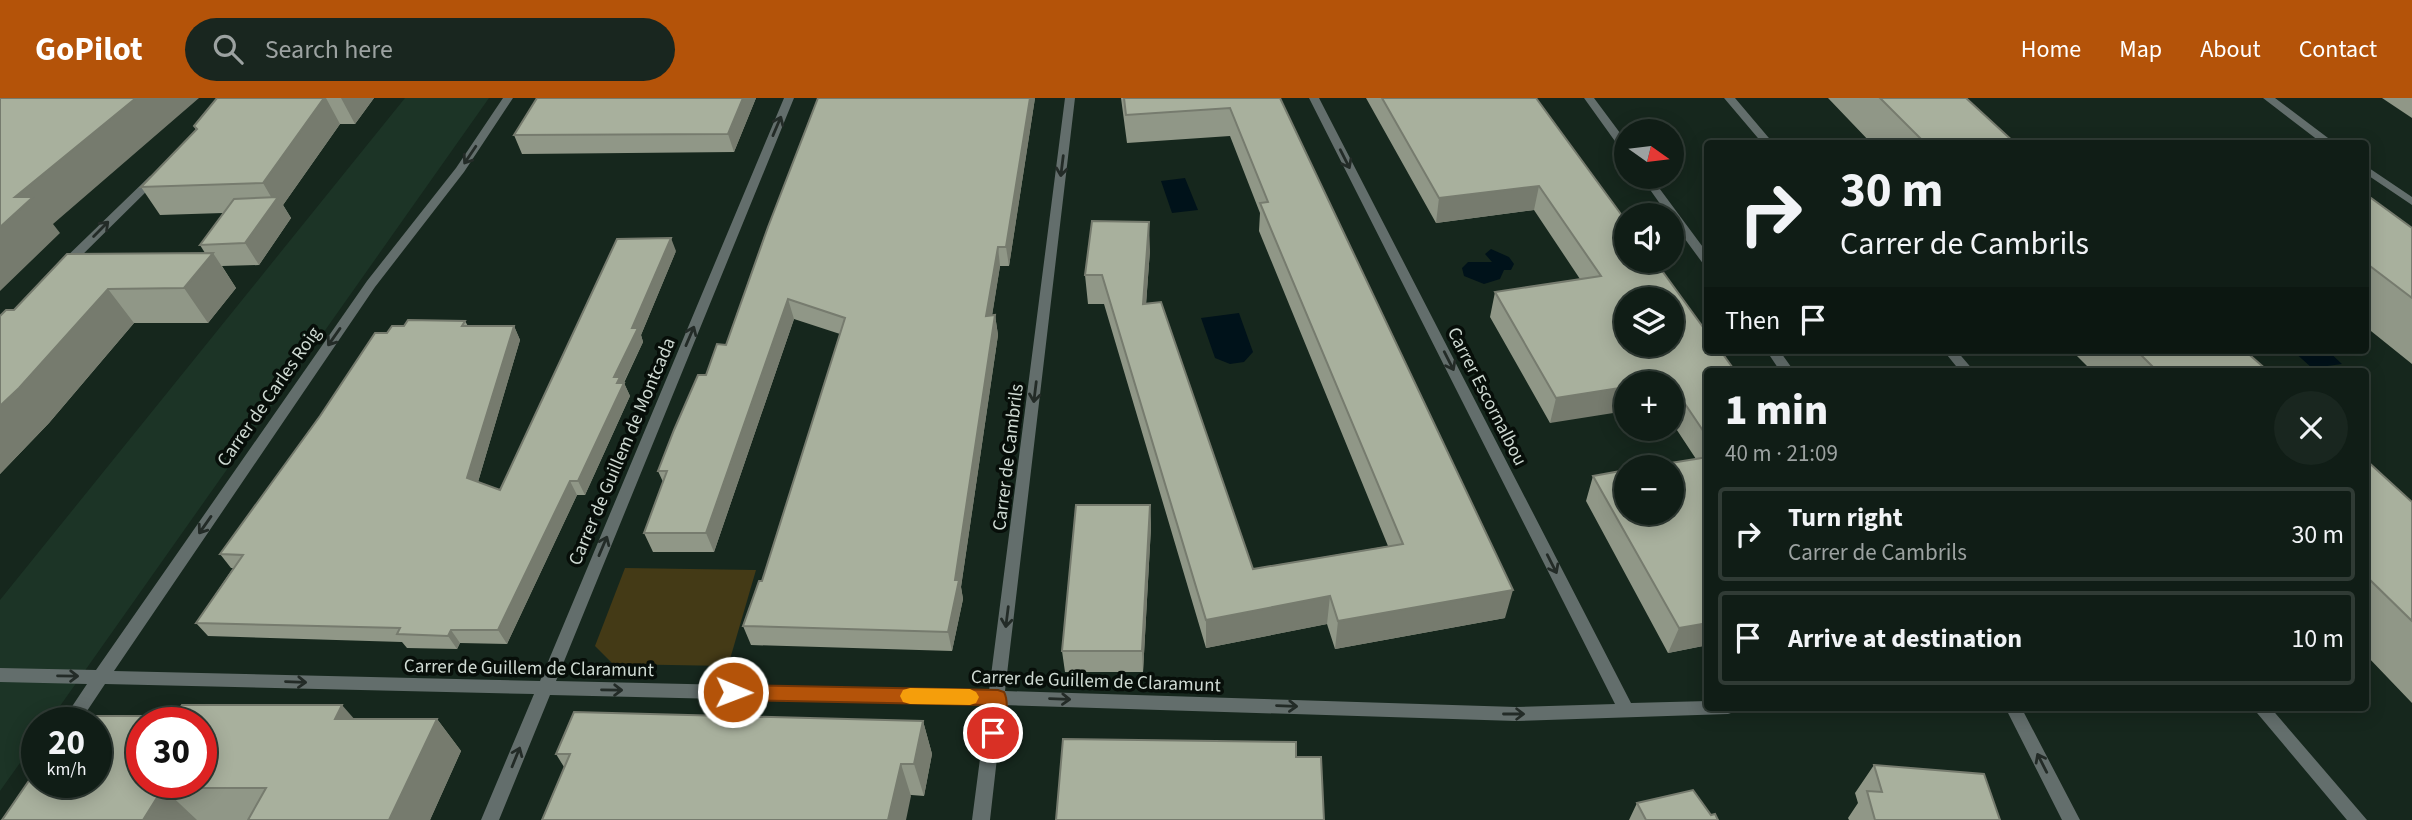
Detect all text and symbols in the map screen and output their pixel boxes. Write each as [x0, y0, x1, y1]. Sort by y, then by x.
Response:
search box [185, 18, 675, 81]
text: GoPilot [35, 26, 143, 73]
icon: search [209, 30, 247, 68]
text: Search here [265, 31, 393, 68]
text: Home [2021, 32, 2081, 67]
text: Map [2119, 32, 2162, 67]
text: About [2200, 32, 2261, 67]
text: Contact [2299, 32, 2377, 67]
one-way arrow [772, 116, 785, 138]
north arrow [1614, 119, 1684, 189]
map controls [1614, 119, 1684, 525]
one-way arrow [463, 145, 477, 164]
one-way arrow [1339, 148, 1353, 169]
one-way arrow [1055, 154, 1068, 177]
text: 30 m [1840, 156, 1944, 226]
icon: right [1725, 168, 1816, 259]
button: sound [1614, 203, 1684, 273]
one-way arrow [92, 221, 109, 238]
text: Carrer de Cambrils [1840, 221, 2089, 267]
button: layers [1614, 287, 1684, 357]
icon: arrive [1794, 301, 1832, 339]
text: Then [1725, 302, 1780, 339]
street label: Carrer de Carles Roig [211, 321, 328, 472]
street label: Carrer Escornalbou [1440, 323, 1533, 471]
one-way arrow [684, 326, 697, 348]
one-way arrow [327, 327, 341, 346]
street label: Carrer de Guillem de Montcada [562, 334, 683, 570]
one-way arrow [1442, 351, 1456, 371]
button: + [1614, 371, 1684, 441]
one-way arrow [1028, 380, 1041, 402]
text: 1 min [1725, 381, 1828, 441]
street label: Carrer de Cambrils [986, 382, 1031, 532]
button: close [2274, 391, 2348, 465]
text: 40 m · 21:09 [1725, 437, 1838, 470]
button: − [1614, 455, 1684, 525]
text: Turn right [1788, 499, 1903, 536]
one-way arrow [198, 515, 212, 534]
icon: right [1729, 515, 1767, 553]
text: 30 m [2291, 516, 2344, 553]
one-way arrow [597, 536, 610, 558]
text: Carrer de Cambrils [1788, 536, 1967, 569]
one-way arrow [1546, 553, 1560, 574]
one-way arrow [1001, 606, 1014, 628]
icon: arrive [1729, 619, 1767, 657]
text: Arrive at destination [1788, 620, 2022, 657]
text: 10 m [2291, 620, 2344, 657]
street label: Carrer de Guillem de Claramunt [404, 653, 655, 684]
position arrow [696, 655, 770, 729]
street label: Carrer de Guillem de Claramunt [971, 664, 1222, 699]
one-way arrow [56, 669, 79, 683]
one-way arrow [284, 675, 307, 689]
one-way arrow [600, 683, 623, 697]
one-way arrow [1048, 693, 1071, 706]
one-way arrow [1275, 700, 1298, 713]
pin [963, 703, 1023, 763]
speed limit sign: 30 [126, 707, 217, 798]
one-way arrow [1503, 707, 1526, 721]
icon: arrive [974, 714, 1012, 752]
text: 20 [48, 718, 85, 768]
one-way arrow [510, 747, 523, 768]
one-way arrow [2035, 753, 2049, 774]
text: km/h [47, 757, 86, 782]

